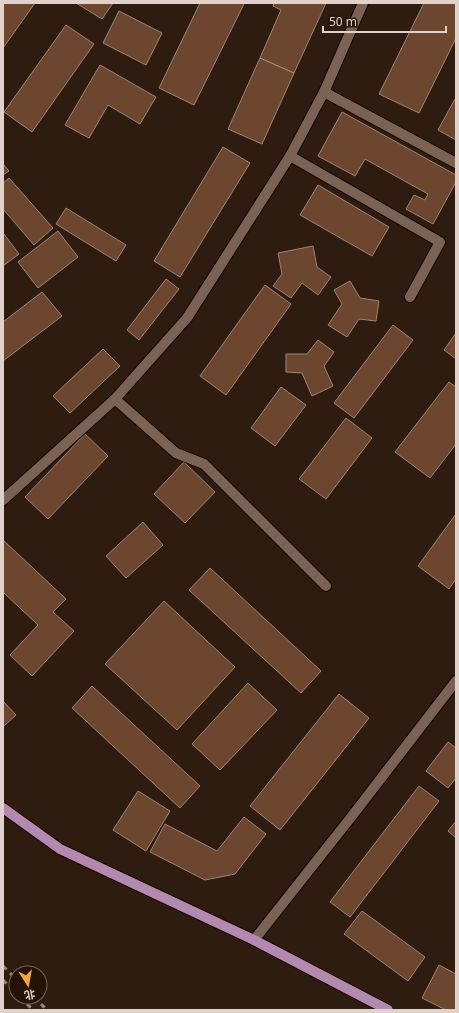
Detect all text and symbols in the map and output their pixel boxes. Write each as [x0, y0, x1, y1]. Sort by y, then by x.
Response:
scale bar [323, 8, 446, 34]
text: 50 m [329, 13, 357, 30]
north arrow [8, 965, 48, 1005]
text: 北 [23, 987, 37, 1004]

